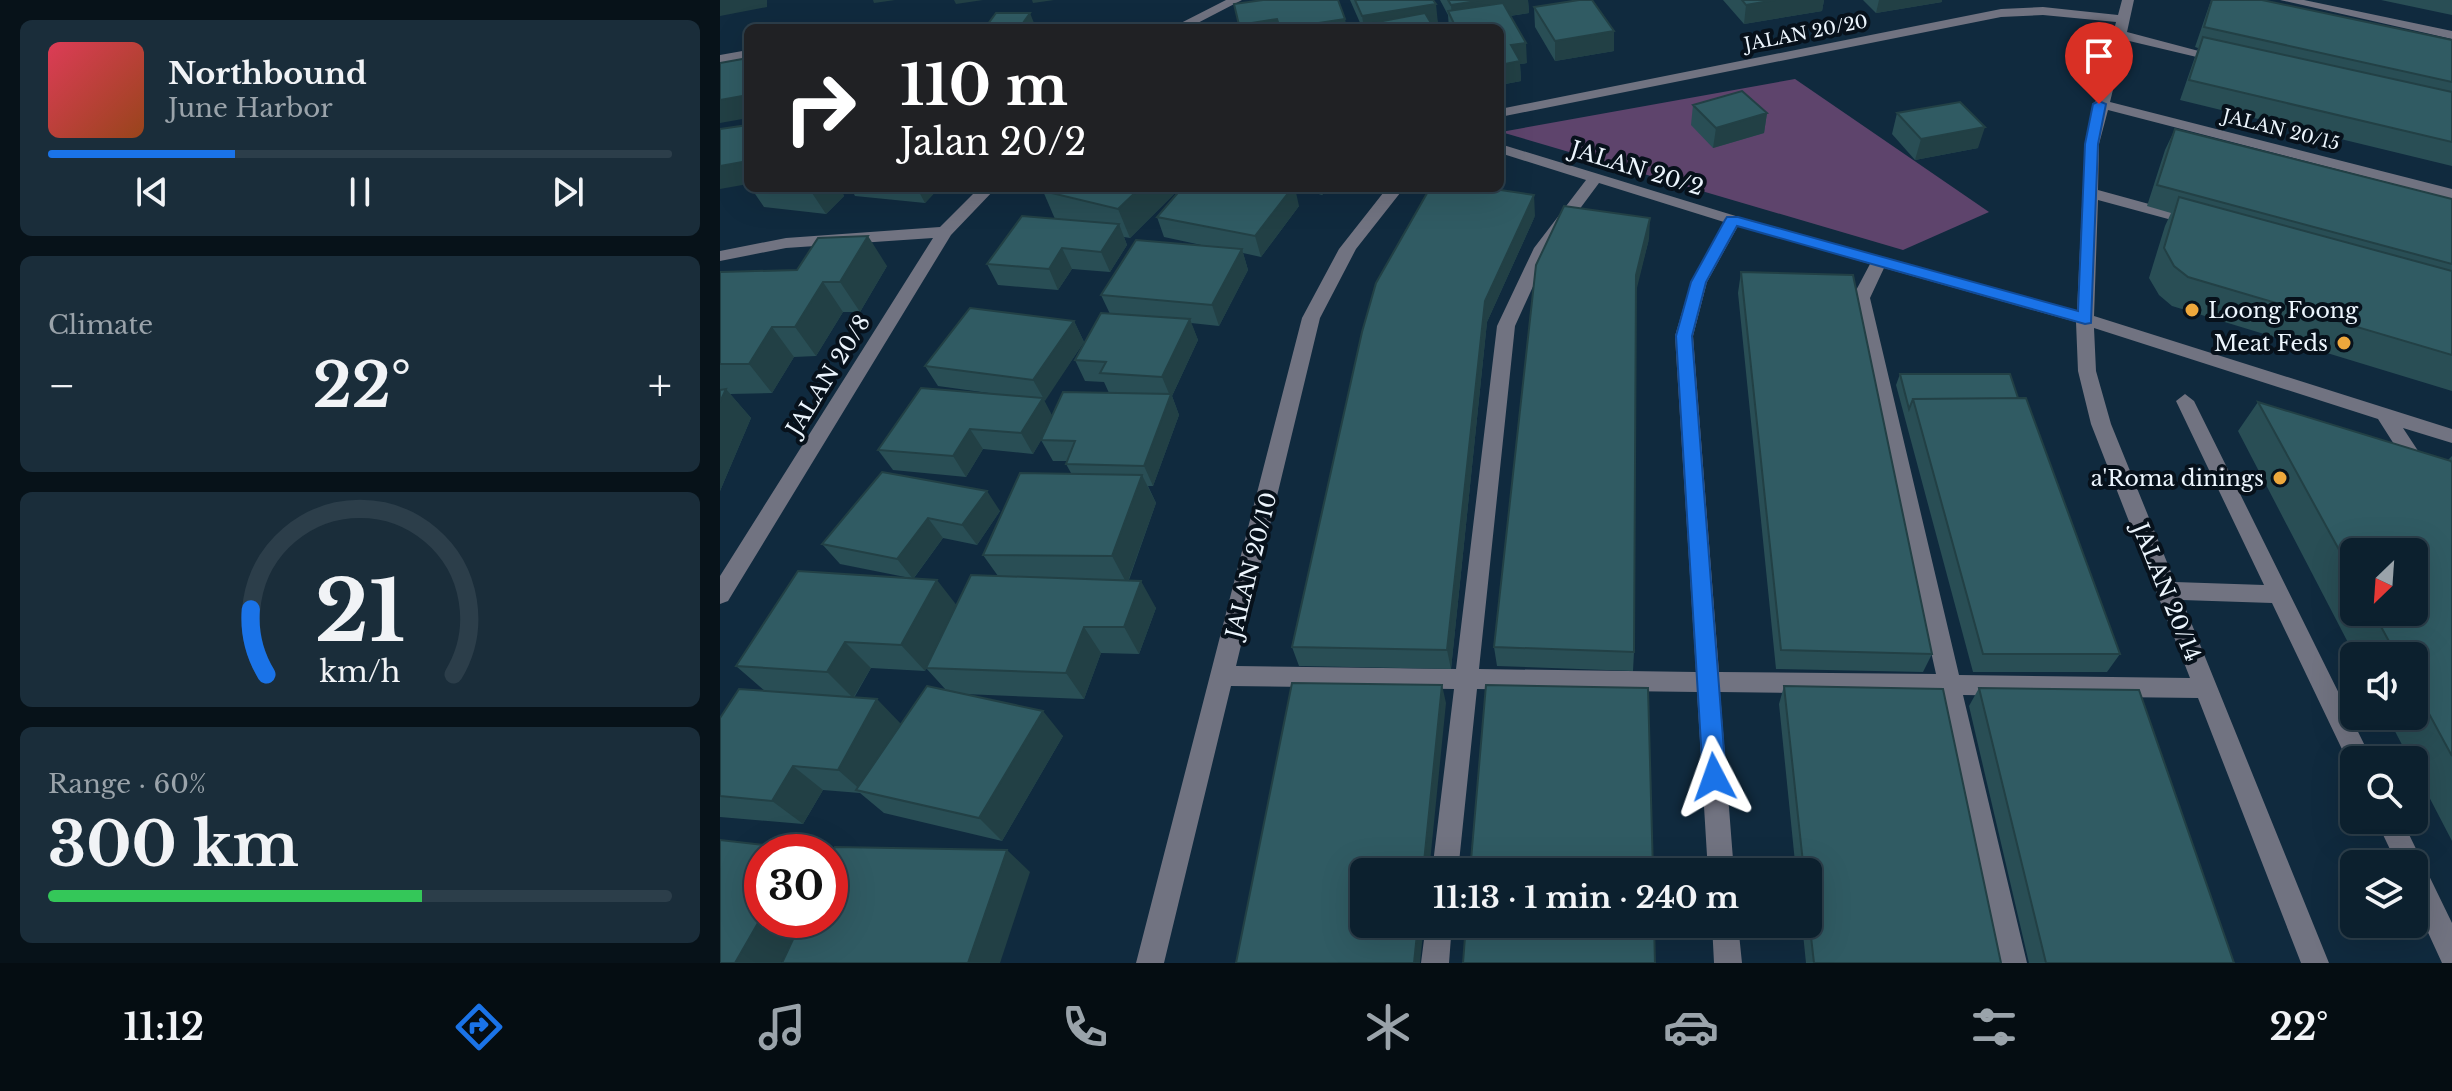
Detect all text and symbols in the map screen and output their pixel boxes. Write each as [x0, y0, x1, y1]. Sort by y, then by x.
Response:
street label: JALAN 20/20 [1740, 10, 1870, 56]
pin [2065, 22, 2133, 104]
icon: arrive [2077, 34, 2121, 78]
text: 110 m [900, 51, 1068, 120]
text: Northbound [168, 55, 367, 92]
icon: right [768, 56, 872, 160]
text: June Harbor [168, 92, 333, 124]
street label: JALAN 20/15 [2218, 104, 2342, 155]
text: Jalan 20/2 [900, 120, 1086, 165]
street label: JALAN 20/2 [1564, 135, 1707, 201]
icon: previous [130, 170, 174, 214]
icon: pause [338, 170, 382, 214]
icon: next [546, 170, 590, 214]
place label: Loong Foong [2208, 297, 2359, 324]
marker: Loong Foong [2183, 301, 2201, 319]
text: Climate [48, 309, 153, 341]
street label: JALAN 20/8 [779, 310, 876, 443]
place label: Meat Feds [2214, 330, 2328, 357]
marker: Meat Feds [2335, 334, 2353, 352]
text: 22° [313, 349, 411, 423]
text: − [48, 358, 76, 413]
text: + [648, 358, 672, 413]
place label: a'Roma dinings [2091, 465, 2264, 492]
marker: a'Roma dinings [2271, 469, 2289, 487]
street label: JALAN 20/10 [1220, 489, 1283, 644]
street label: JALAN 20/14 [2125, 516, 2207, 665]
north arrow [2340, 538, 2428, 626]
map controls [2340, 538, 2428, 938]
text: 21 [315, 560, 405, 663]
button: sound [2340, 642, 2428, 730]
text: km/h [319, 655, 401, 691]
position arrow [1672, 735, 1756, 819]
button: search [2340, 746, 2428, 834]
text: Range · 60% [48, 768, 206, 800]
text: 300 km [48, 808, 299, 882]
speed limit sign: 30 [744, 834, 848, 938]
button: layers [2340, 850, 2428, 938]
text: 11:13 · 1 min · 240 m [1433, 879, 1739, 916]
icon: directions [451, 999, 507, 1055]
icon: music [754, 999, 810, 1055]
icon: phone [1057, 999, 1113, 1055]
icon: climate [1360, 999, 1416, 1055]
icon: car [1663, 999, 1719, 1055]
icon: filters [1966, 999, 2022, 1055]
text: 11:12 [124, 1005, 204, 1050]
text: 22° [2269, 1005, 2328, 1050]

